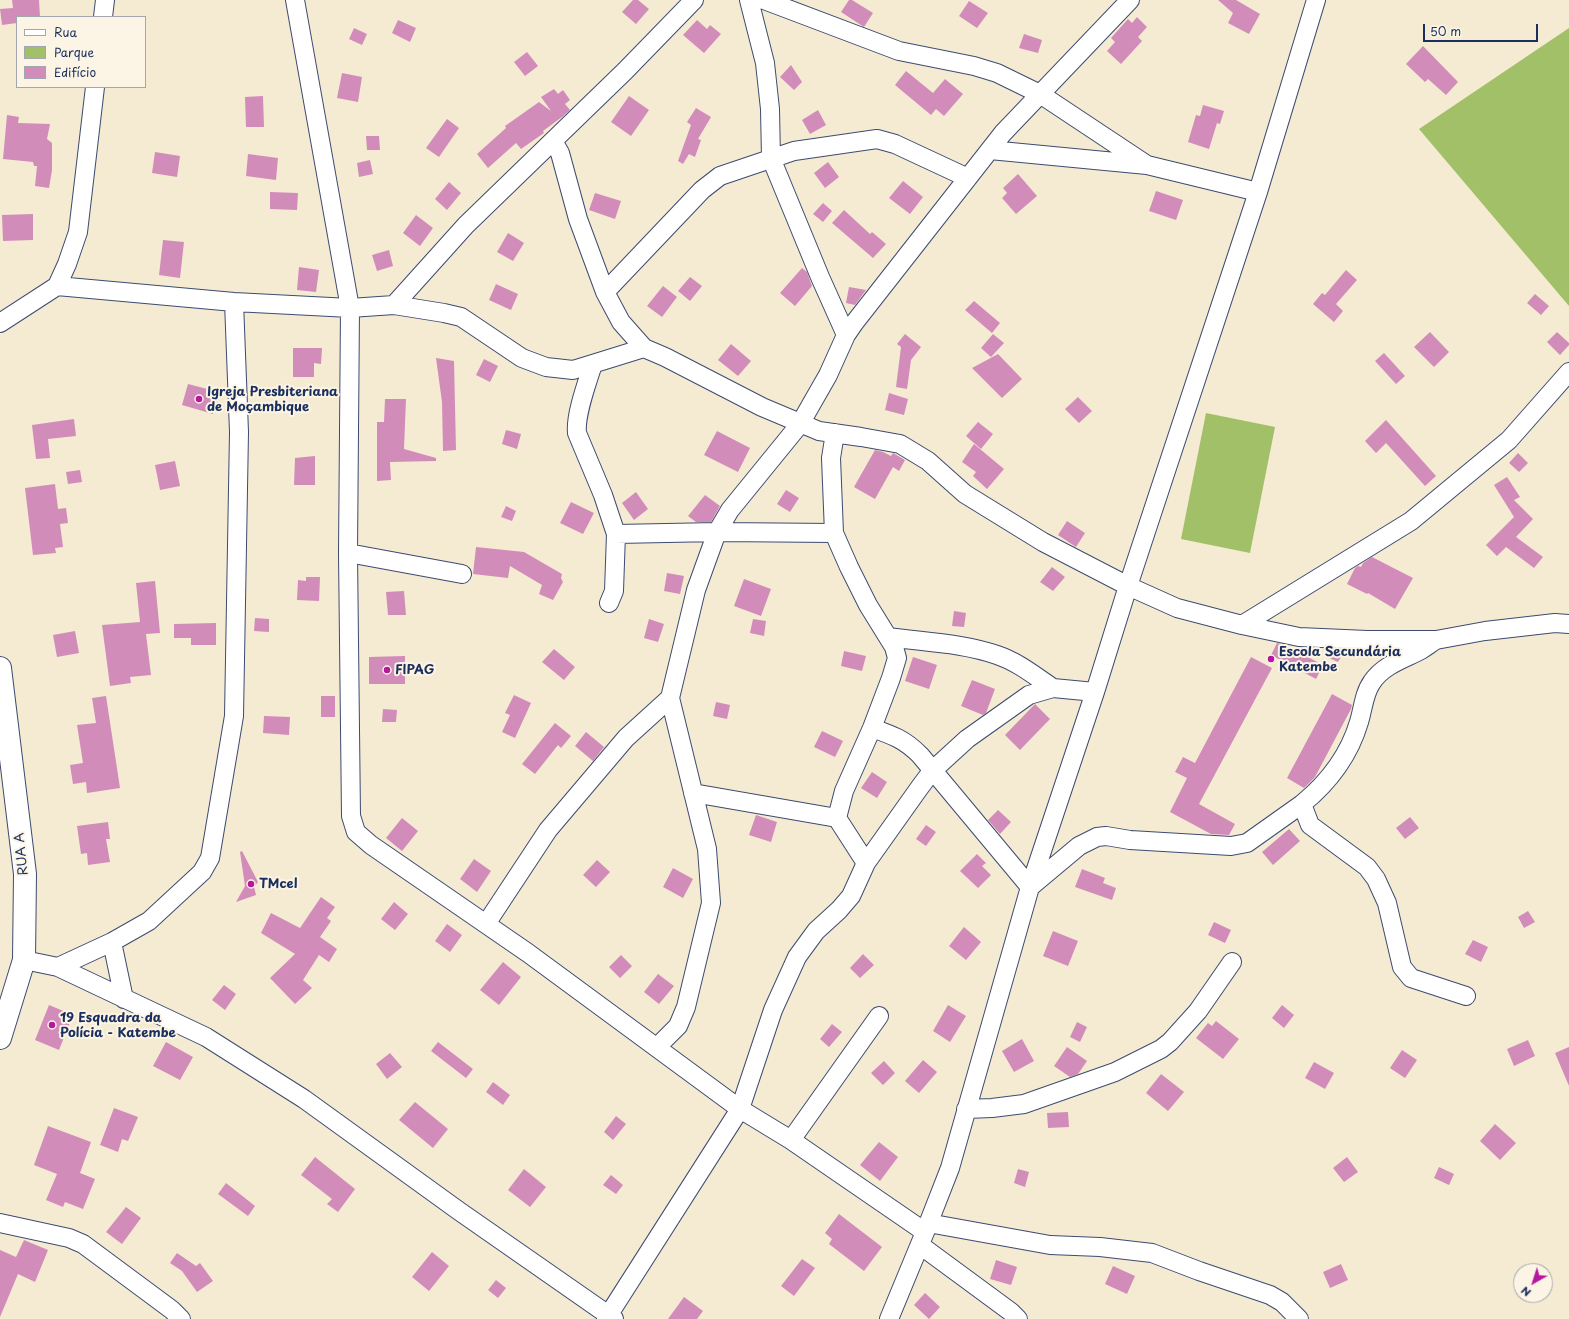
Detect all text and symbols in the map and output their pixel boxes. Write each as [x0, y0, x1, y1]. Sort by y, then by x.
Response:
legend [16, 16, 146, 88]
scale bar [1425, 16, 1540, 42]
text: 50 m [1430, 22, 1461, 40]
text: Rua [54, 23, 77, 41]
text: Parque [54, 43, 94, 61]
text: Edifício [54, 63, 96, 81]
place label: Igreja Presbiteriana de Moçambique [207, 384, 338, 415]
marker: Igreja Presbiteriana de Moçambique [194, 394, 204, 404]
place label: Escola Secundária Katembe [1279, 644, 1401, 675]
marker: Escola Secundária Katembe [1266, 654, 1276, 664]
place label: FIPAG [395, 662, 434, 678]
marker: FIPAG [382, 665, 392, 675]
street label: RUA A [12, 832, 32, 876]
place label: TMcel [259, 876, 297, 892]
marker: TMcel [246, 879, 256, 889]
place label: 19 Esquadra da Polícia - Katembe [60, 1010, 176, 1041]
marker: 19 Esquadra da Polícia - Katembe [47, 1020, 57, 1030]
north arrow [1513, 1263, 1553, 1303]
text: N [1517, 1283, 1534, 1301]

